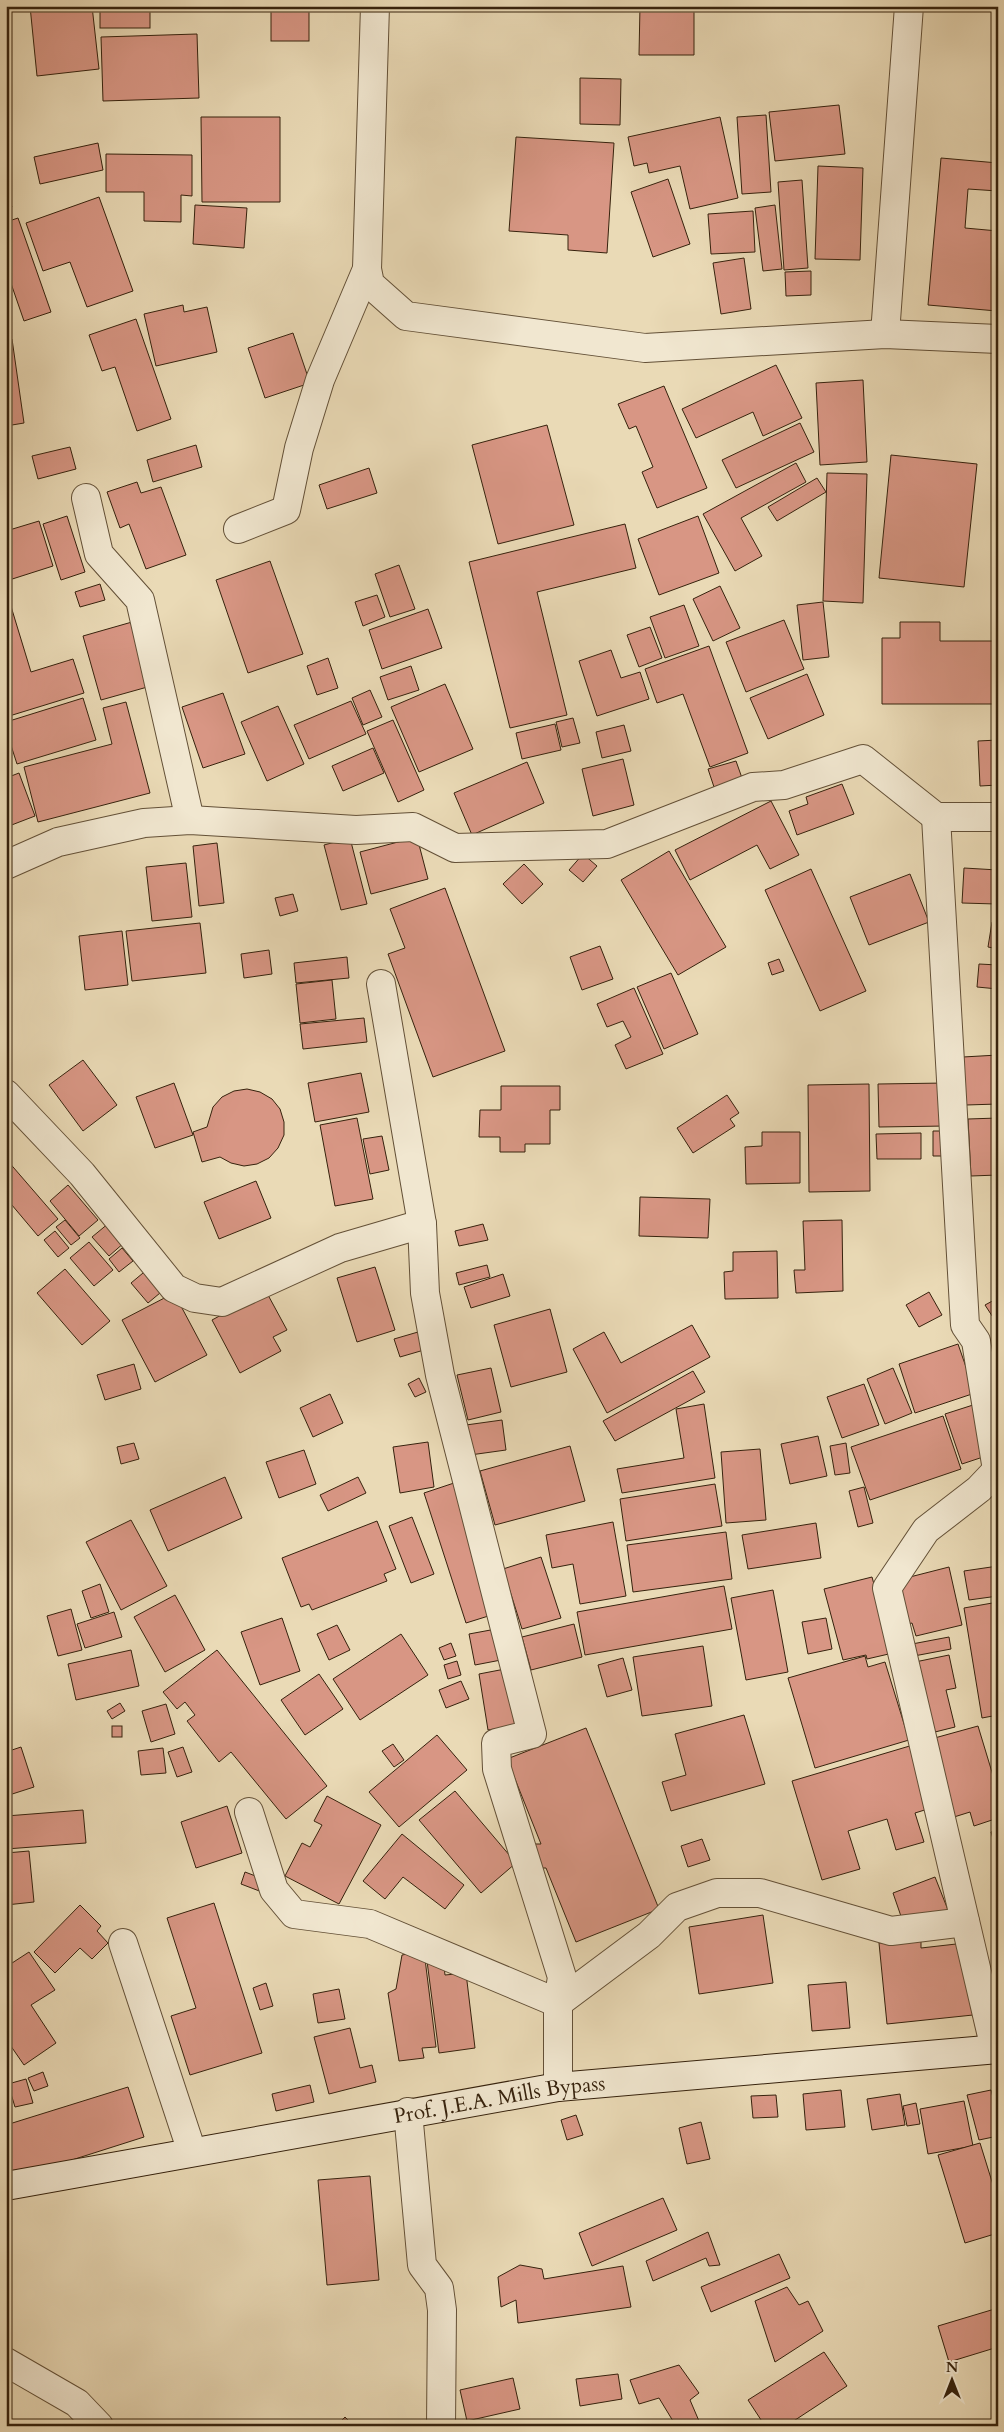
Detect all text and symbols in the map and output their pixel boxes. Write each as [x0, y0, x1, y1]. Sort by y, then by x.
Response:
street label: Prof. J.E.A. Mills Bypass [391, 2068, 606, 2131]
north arrow [926, 2354, 976, 2404]
text: N [946, 2358, 958, 2377]

